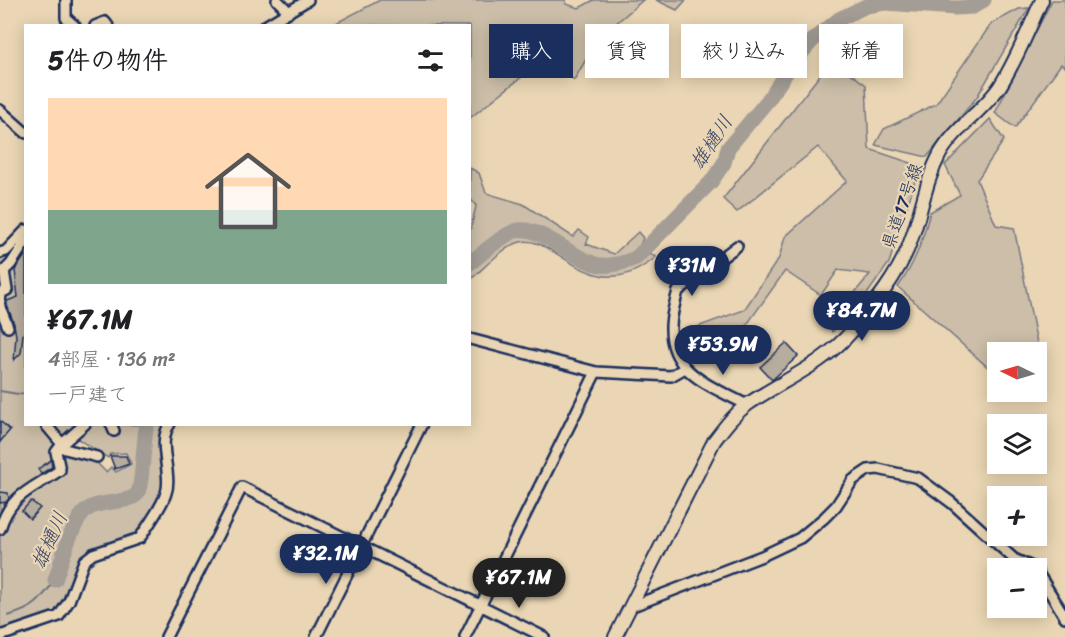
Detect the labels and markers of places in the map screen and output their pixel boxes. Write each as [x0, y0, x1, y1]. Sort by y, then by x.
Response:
pin: ¥31M [656, 246, 728, 297]
pin: ¥84.7M [813, 291, 911, 342]
pin: ¥53.9M [674, 325, 772, 376]
pin: ¥32.1M [277, 534, 375, 585]
pin: ¥67.1M [470, 558, 568, 609]

